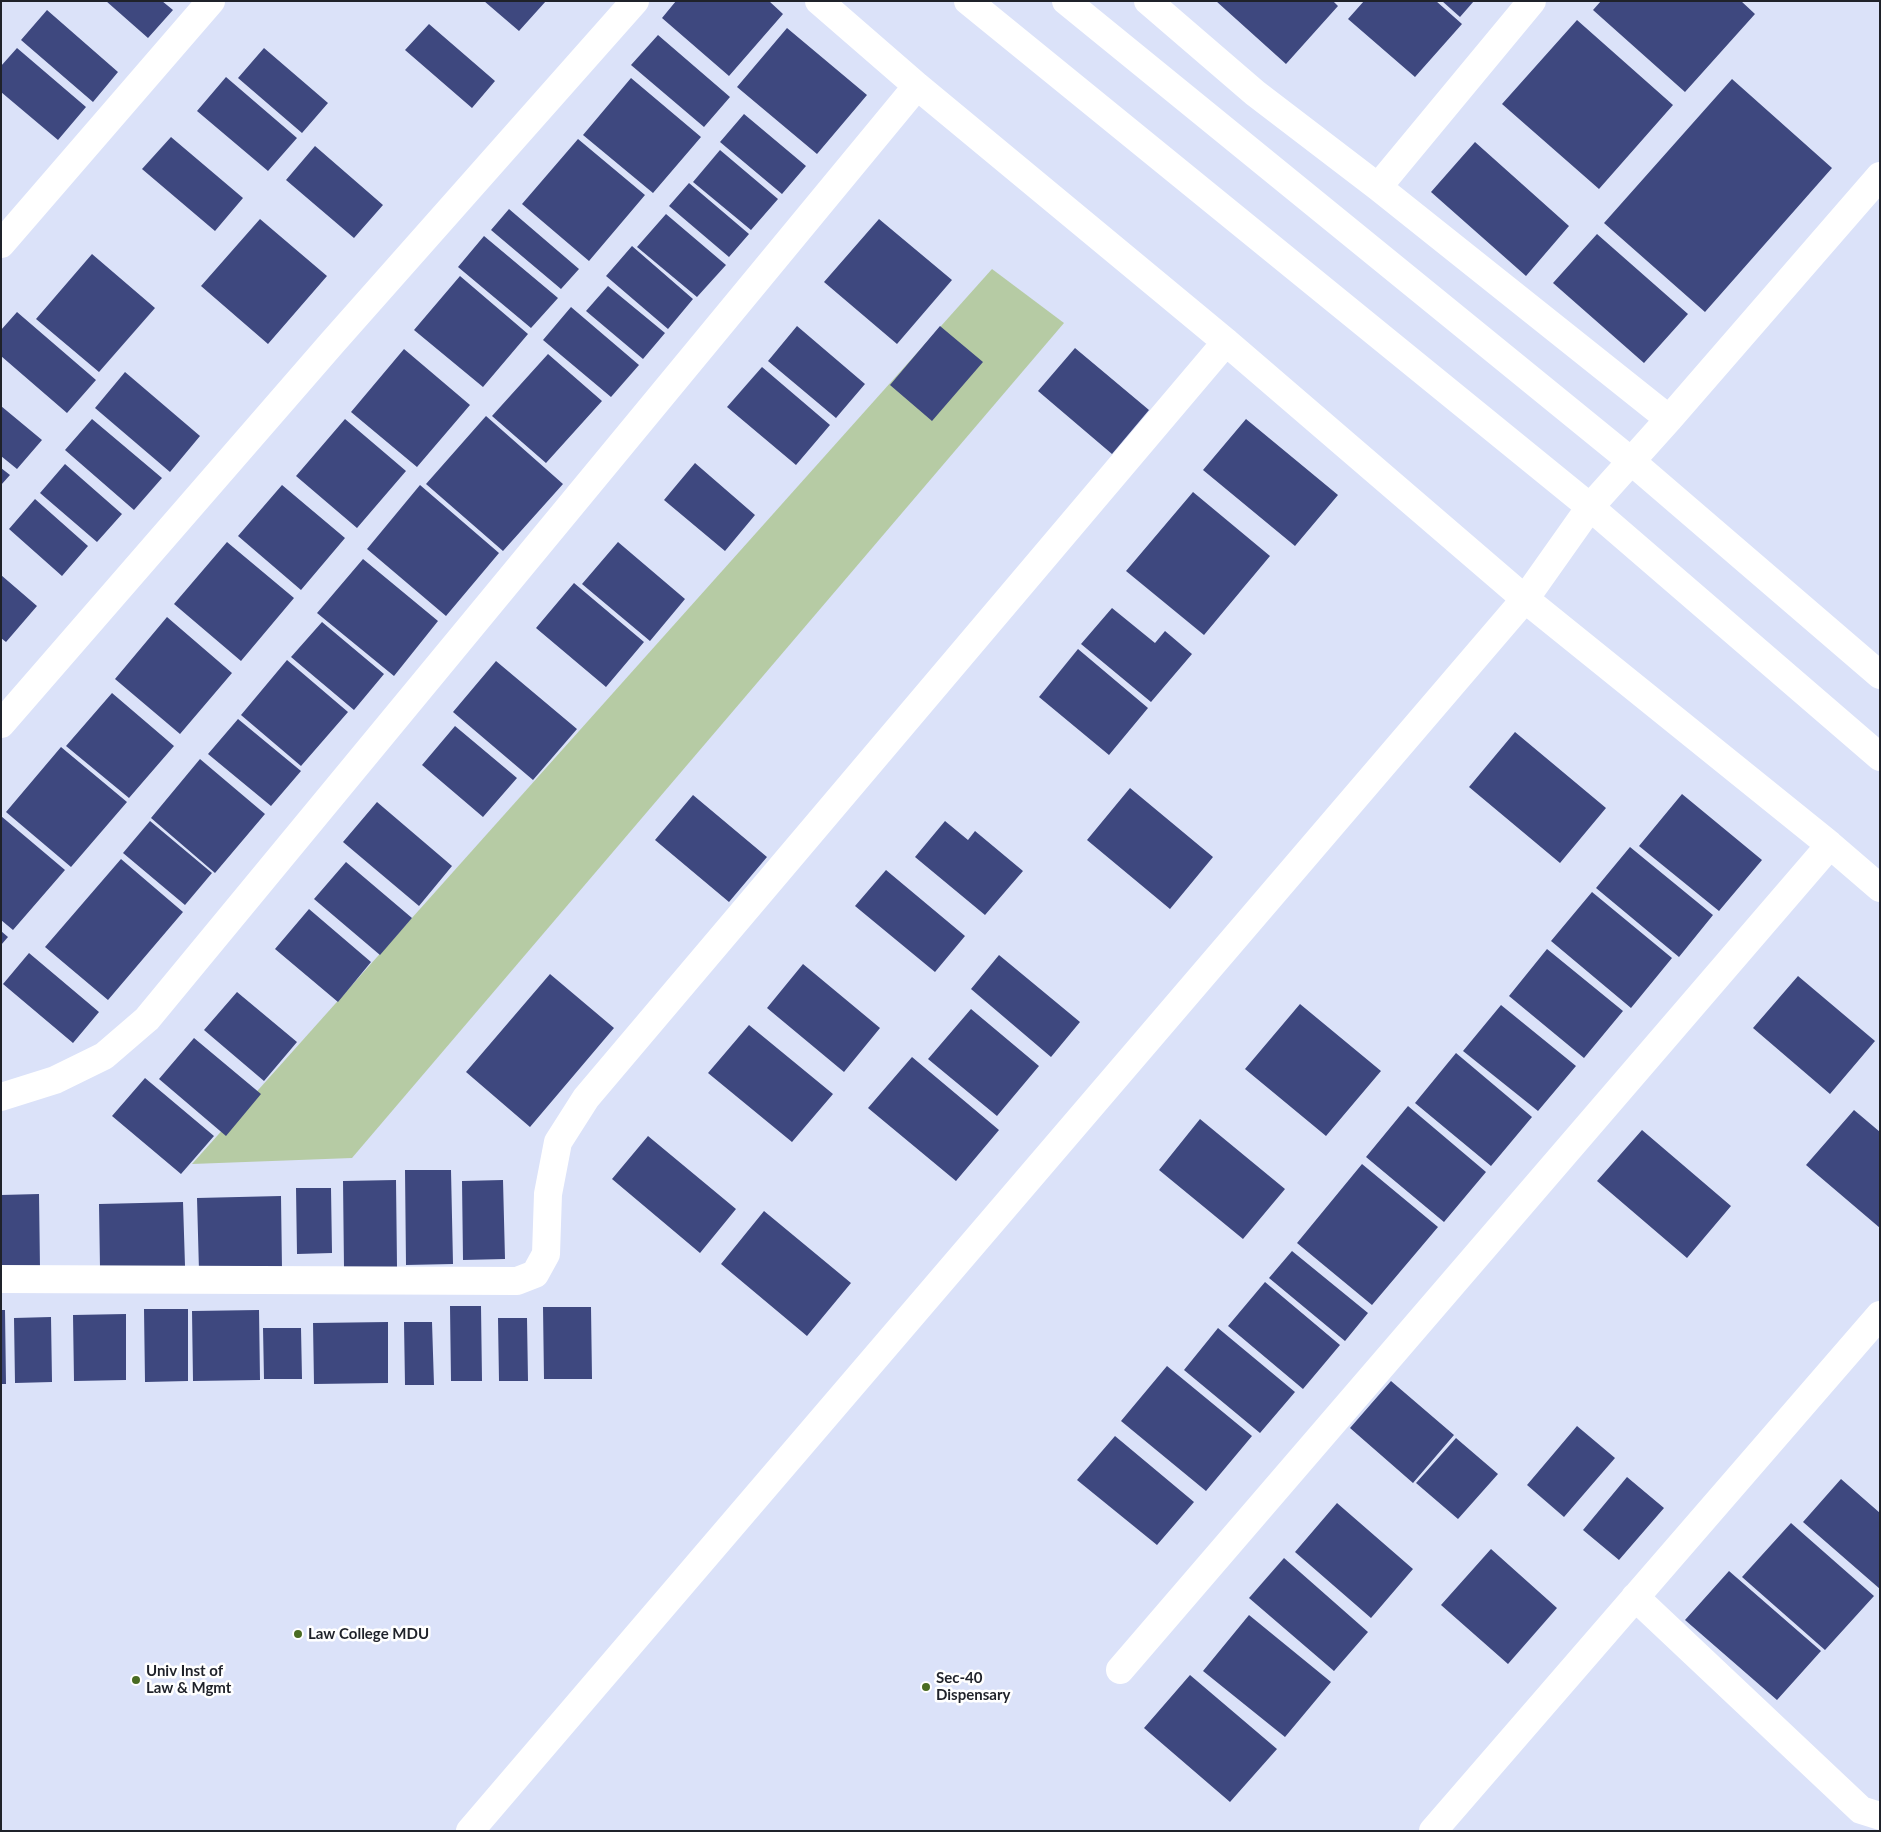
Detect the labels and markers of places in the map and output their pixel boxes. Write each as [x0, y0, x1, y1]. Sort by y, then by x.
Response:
place label: Law College MDU [308, 1625, 429, 1643]
marker: Law College MDU [292, 1628, 304, 1640]
place label: Univ Inst of Law & Mgmt [146, 1662, 231, 1697]
place label: Sec-40 Dispensary [936, 1669, 1010, 1704]
marker: Univ Inst of Law & Mgmt [130, 1674, 142, 1686]
marker: Sec-40 Dispensary [920, 1681, 932, 1693]

